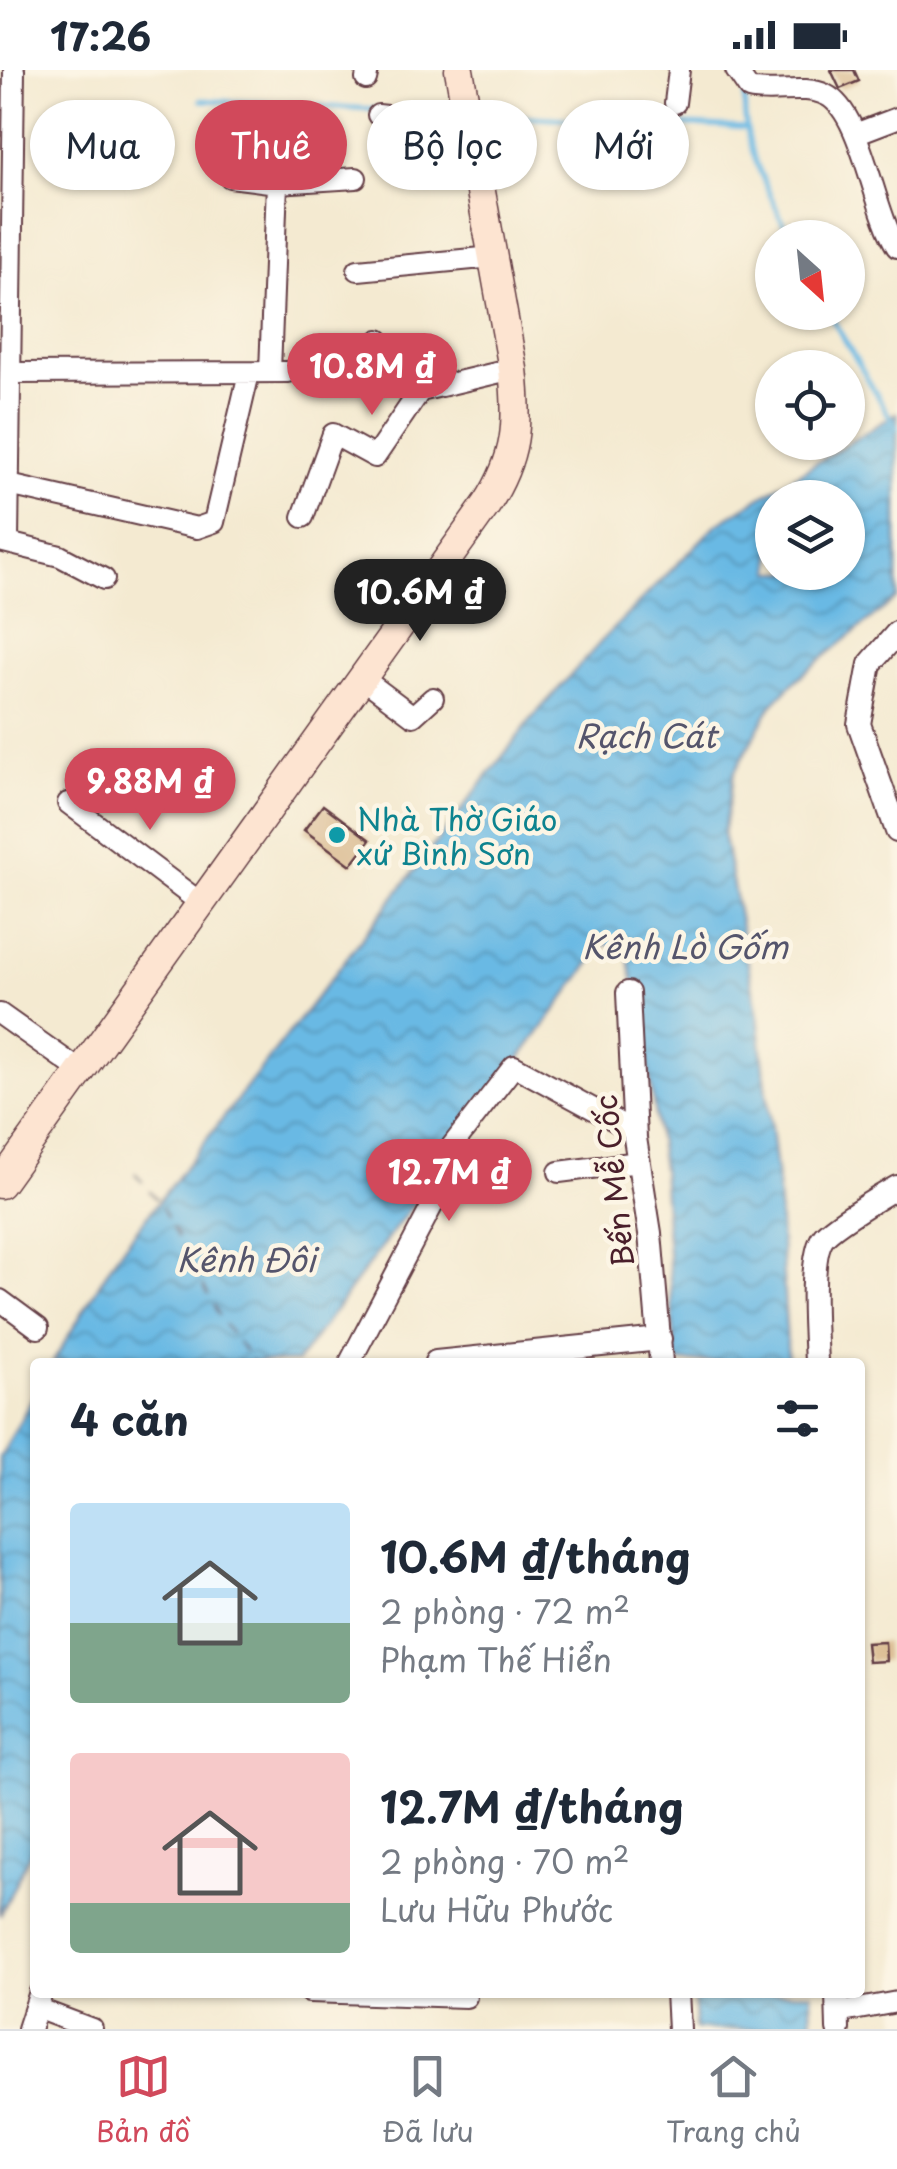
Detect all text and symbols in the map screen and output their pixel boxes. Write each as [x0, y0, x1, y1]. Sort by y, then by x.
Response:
text: 17:26 [50, 7, 151, 64]
chip: Mua [30, 100, 175, 190]
chip: Thuê [195, 100, 347, 190]
chip: Bộ lọc [367, 100, 537, 190]
chip: Mới [557, 100, 689, 190]
north arrow [755, 220, 865, 330]
map controls [755, 220, 865, 590]
pin: 10.8M ₫ [280, 333, 464, 418]
text: 10.8M ₫ [309, 341, 435, 389]
button: locate [755, 350, 865, 460]
button: layers [755, 480, 865, 590]
pin: 10.6M ₫ [328, 559, 512, 644]
text: 10.6M ₫ [356, 567, 484, 615]
water label: Rạch Cát [576, 711, 720, 759]
pin: 9.88M ₫ [58, 748, 242, 833]
text: 9.88M ₫ [87, 756, 213, 804]
place label: Nhà Thờ Giáo xứ Bình Sơn [357, 796, 557, 875]
marker: Nhà Thờ Giáo xứ Bình Sơn [326, 824, 348, 846]
water label: Kênh Lò Gốm [582, 922, 789, 970]
street label: Bến Mễ Cốc [582, 1093, 644, 1269]
pin: 12.7M ₫ [357, 1139, 541, 1224]
text: 12.7M ₫ [388, 1147, 510, 1195]
water label: Kênh Đôi [177, 1235, 319, 1283]
text: 4 căn [70, 1387, 189, 1450]
icon: filters [770, 1391, 825, 1446]
text: 10.6M ₫/tháng [380, 1524, 691, 1587]
icon: home [150, 1543, 270, 1663]
text: 2 phòng · 72 m² [380, 1587, 630, 1635]
text: Phạm Thế Hiển [380, 1635, 612, 1683]
text: 12.7M ₫/tháng [380, 1774, 684, 1837]
icon: home [150, 1793, 270, 1913]
text: 2 phòng · 70 m² [380, 1837, 630, 1885]
text: Lưu Hữu Phước [380, 1885, 613, 1933]
tab: Bản đồ [96, 2049, 190, 2152]
tab: Đã lưu [382, 2049, 474, 2152]
tab: Trang chủ [666, 2049, 801, 2152]

